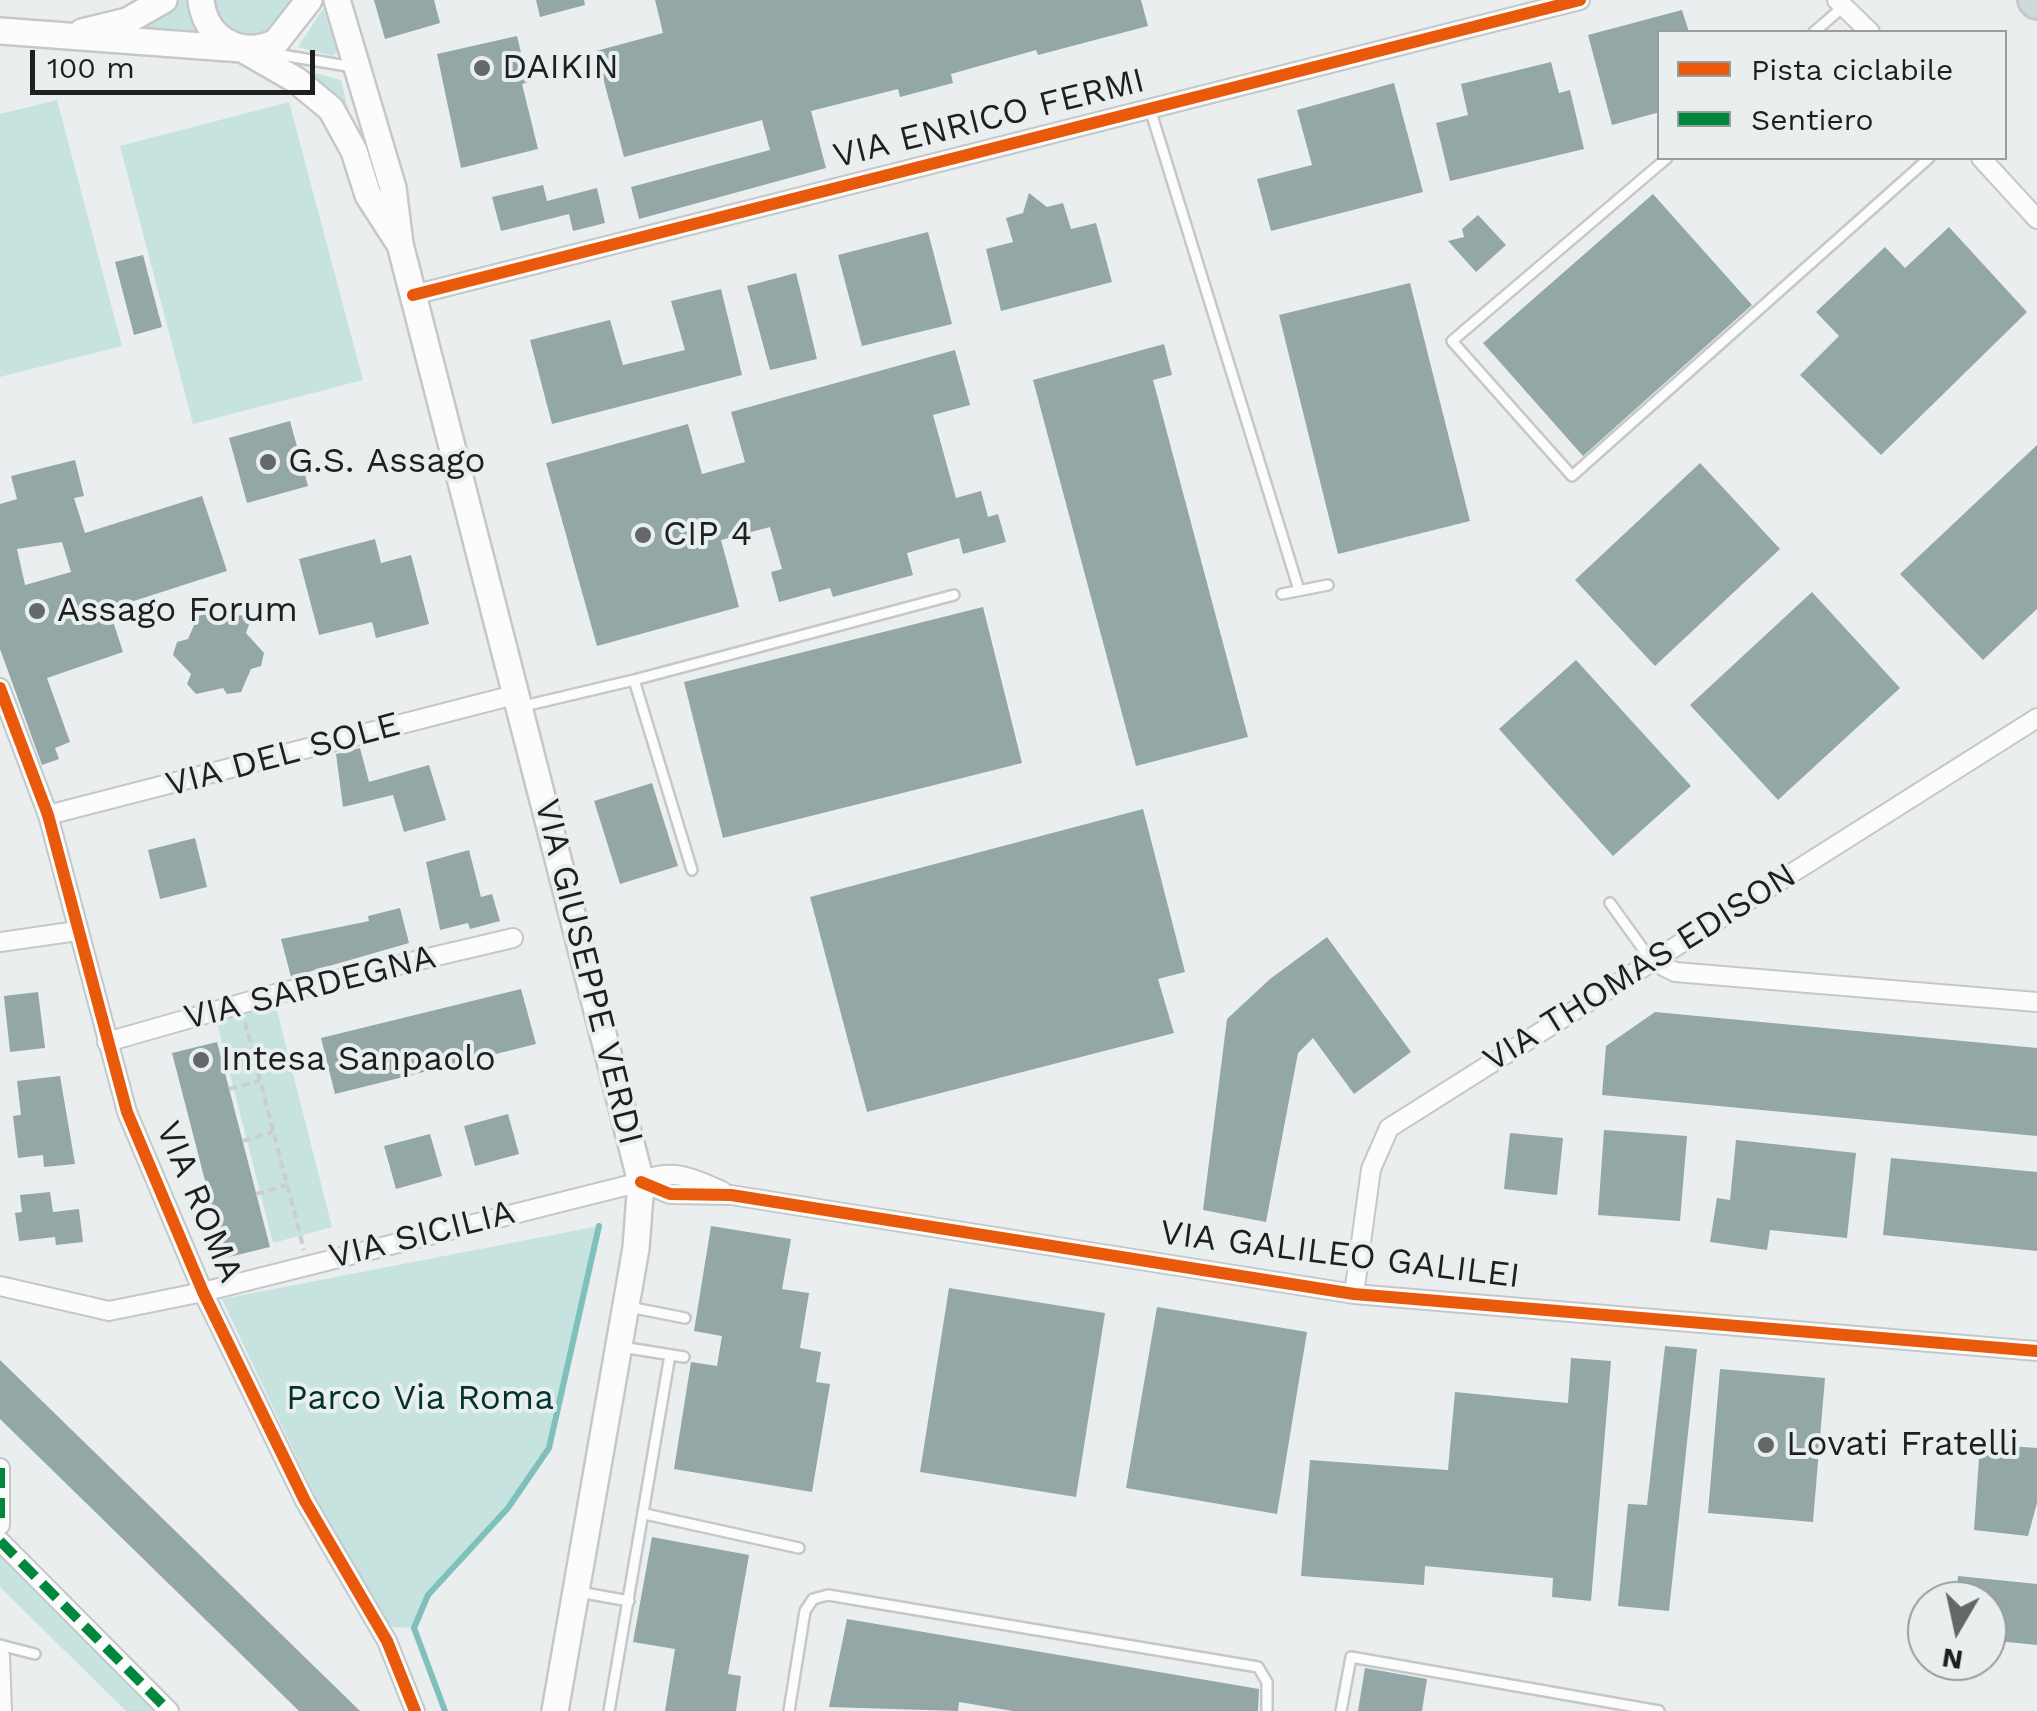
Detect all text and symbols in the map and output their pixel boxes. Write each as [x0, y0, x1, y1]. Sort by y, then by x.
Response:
scale bar [35, 30, 320, 92]
legend [1657, 30, 2007, 160]
place label: DAIKIN [502, 47, 619, 89]
text: 100 m [47, 50, 135, 85]
text: Pista ciclabile [1751, 52, 1953, 87]
marker: DAIKIN [471, 57, 493, 79]
street label: VIA ENRICO FERMI [829, 60, 1149, 178]
text: Sentiero [1751, 102, 1874, 137]
place label: G.S. Assago [288, 441, 486, 483]
marker: G.S. Assago [257, 451, 279, 473]
place label: CIP 4 [663, 514, 752, 556]
marker: CIP 4 [632, 524, 654, 546]
place label: Assago Forum [57, 590, 298, 632]
marker: Assago Forum [26, 600, 48, 622]
street label: VIA DEL SOLE [161, 704, 405, 806]
street label: VIA GIUSEPPE VERDI [525, 795, 651, 1149]
street label: VIA THOMAS EDISON [1476, 855, 1804, 1081]
street label: VIA SARDEGNA [180, 936, 440, 1040]
place label: Intesa Sanpaolo [221, 1039, 496, 1081]
marker: Intesa Sanpaolo [190, 1049, 212, 1071]
street label: VIA ROMA [146, 1115, 252, 1289]
street label: VIA SICILIA [325, 1192, 519, 1278]
street label: VIA GALILEO GALILEI [1158, 1212, 1522, 1298]
park label: Parco Via Roma [286, 1378, 554, 1420]
place label: Lovati Fratelli [1786, 1424, 2019, 1466]
marker: Lovati Fratelli [1755, 1434, 1777, 1456]
north arrow [1907, 1581, 2007, 1681]
text: N [1940, 1641, 1965, 1677]

